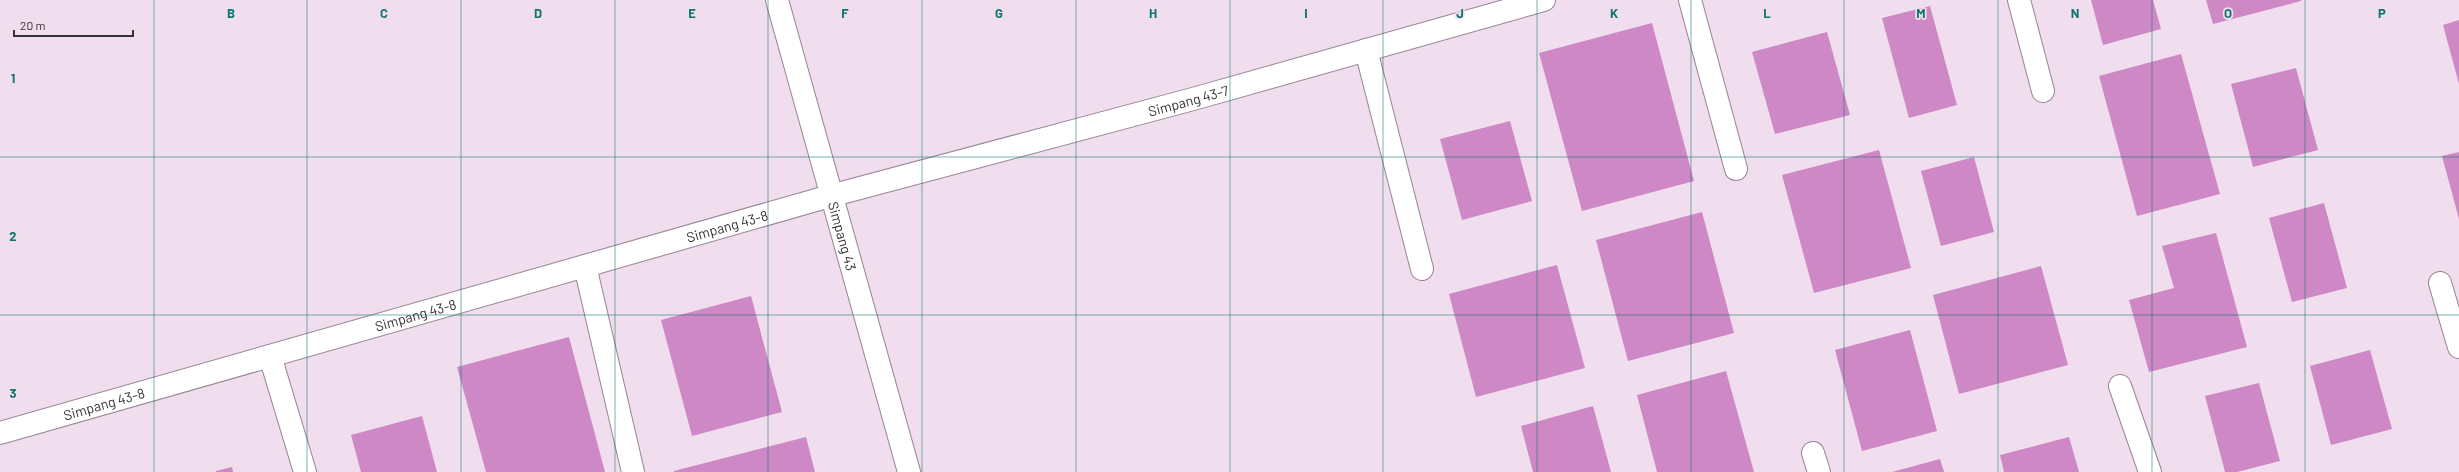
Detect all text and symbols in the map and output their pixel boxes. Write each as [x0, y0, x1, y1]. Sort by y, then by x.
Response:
text: B [227, 5, 235, 21]
text: C [380, 5, 388, 21]
text: D [534, 5, 542, 21]
text: E [688, 5, 696, 21]
text: F [841, 5, 849, 21]
text: G [995, 5, 1003, 21]
text: H [1149, 5, 1157, 21]
text: I [1304, 5, 1308, 21]
text: J [1456, 5, 1464, 21]
text: K [1610, 5, 1618, 21]
text: L [1763, 5, 1771, 21]
text: M [1916, 5, 1926, 21]
text: N [2071, 5, 2079, 21]
text: O [2224, 5, 2232, 21]
text: P [2378, 5, 2386, 21]
scale bar [14, 12, 133, 38]
text: 20 m [20, 18, 46, 32]
text: 1 [11, 70, 15, 86]
street label: Simpang 43-7 [1146, 81, 1231, 119]
street label: Simpang 43 [825, 199, 861, 272]
street label: Simpang 43-8 [684, 206, 770, 245]
text: 2 [9, 228, 17, 244]
street label: Simpang 43-8 [373, 295, 458, 334]
street label: Simpang 43-8 [61, 384, 147, 423]
text: 3 [9, 385, 17, 401]

